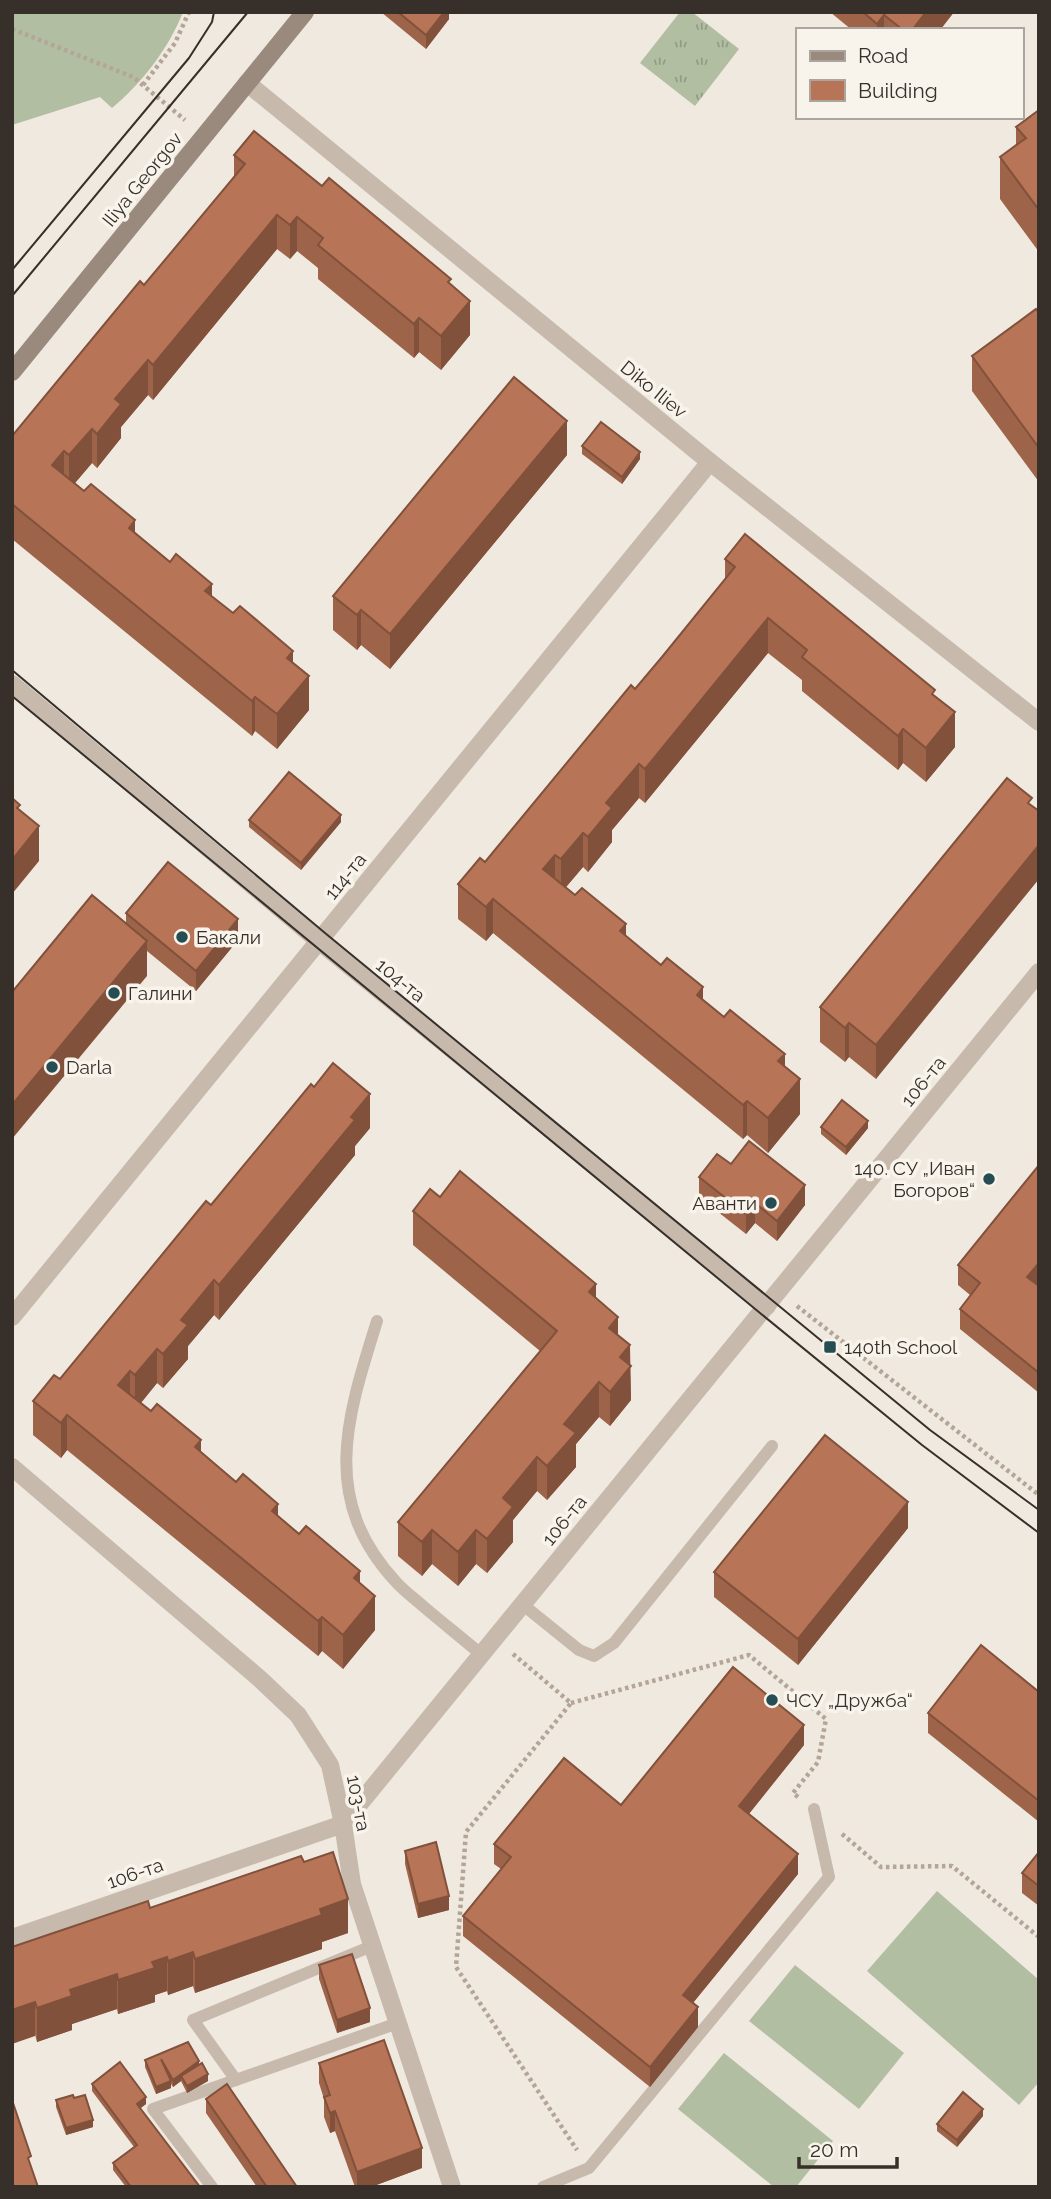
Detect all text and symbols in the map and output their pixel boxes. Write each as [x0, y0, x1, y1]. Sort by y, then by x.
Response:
legend [796, 28, 1023, 119]
text: Road [858, 43, 908, 68]
text: Building [858, 78, 938, 103]
street label: Iliya Georgov [97, 128, 187, 230]
street label: Diko Iliev [617, 356, 691, 422]
street label: 114-та [320, 848, 370, 904]
place label: Бакали [196, 926, 261, 948]
marker: Бакали [174, 929, 190, 945]
street label: 104-та [372, 954, 430, 1006]
place label: Галини [128, 982, 193, 1004]
marker: Галини [106, 985, 122, 1001]
street label: 106-та [896, 1052, 950, 1110]
place label: Darla [66, 1056, 112, 1078]
marker: Darla [44, 1059, 60, 1075]
place label: 140. СУ „Иван Богоров“ [854, 1157, 975, 1201]
marker: 140. СУ „Иван Богоров“ [981, 1171, 997, 1187]
place label: Аванти [692, 1192, 757, 1214]
marker: Аванти [763, 1195, 779, 1211]
place label: 140th School [844, 1336, 958, 1358]
marker: 140th School [822, 1339, 838, 1355]
street label: 106-та [537, 1491, 591, 1549]
place label: ЧСУ „Дружба“ [786, 1689, 913, 1711]
marker: ЧСУ „Дружба“ [764, 1692, 780, 1708]
street label: 103-та [343, 1773, 375, 1833]
street label: 106-та [104, 1853, 166, 1893]
scale bar [799, 2126, 897, 2170]
text: 20 m [810, 2137, 858, 2162]

